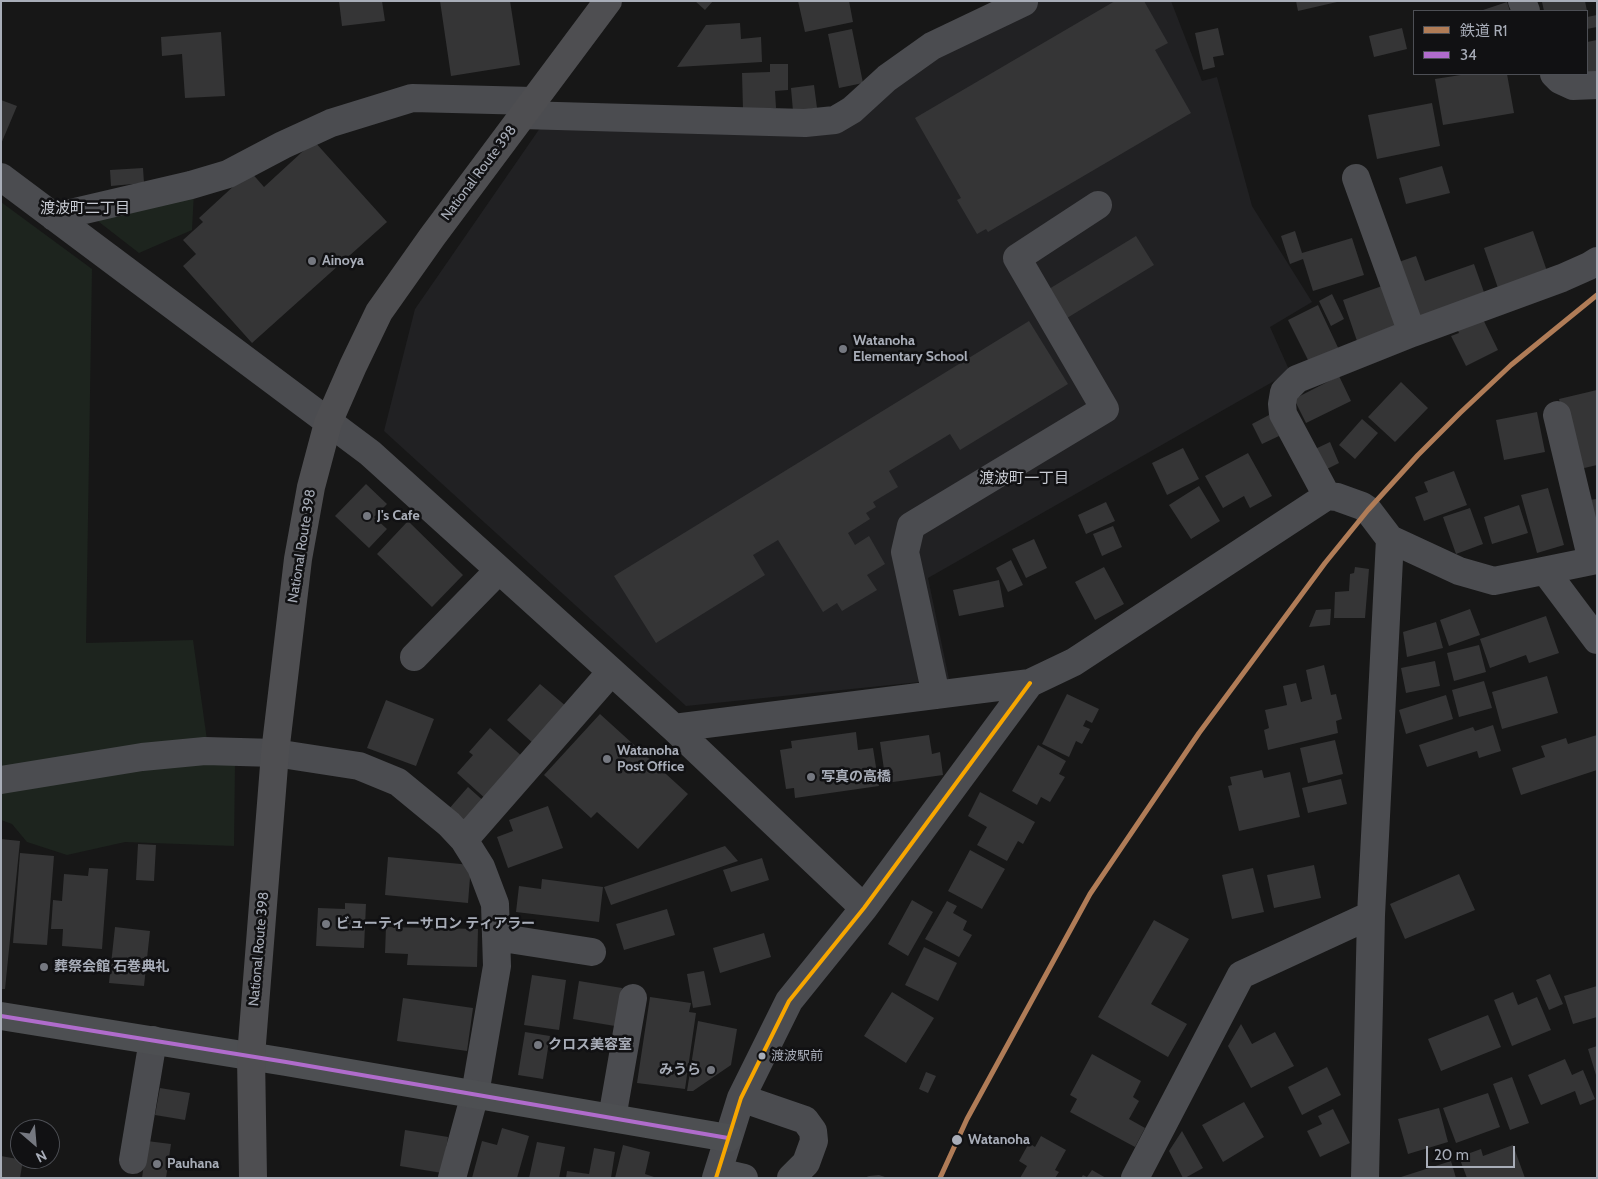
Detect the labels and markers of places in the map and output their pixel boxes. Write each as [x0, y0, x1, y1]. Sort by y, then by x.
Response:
place label: Ainoya [322, 253, 364, 269]
marker: Ainoya [306, 255, 318, 267]
place label: Watanoha Elementary School [853, 333, 968, 366]
marker: Watanoha Elementary School [837, 343, 849, 355]
place label: J's Cafe [377, 508, 420, 524]
marker: J's Cafe [361, 510, 373, 522]
place label: Watanoha Post Office [617, 743, 684, 776]
marker: Watanoha Post Office [601, 753, 613, 765]
place label: 写真の高橋 [821, 769, 891, 785]
marker: 写真の高橋 [805, 771, 817, 783]
place label: ビューティーサロン ティアラー [336, 916, 535, 932]
marker: ビューティーサロン ティアラー [320, 918, 332, 930]
place label: 葬祭会館 石巻典礼 [54, 959, 169, 975]
marker: 葬祭会館 石巻典礼 [38, 961, 50, 973]
place label: クロス美容室 [548, 1037, 632, 1053]
marker: クロス美容室 [532, 1039, 544, 1051]
place label: 渡波駅前 [771, 1048, 823, 1064]
marker: 渡波駅前 [757, 1051, 767, 1061]
place label: みうら [659, 1062, 701, 1078]
marker: みうら [705, 1064, 717, 1076]
place label: Watanoha [968, 1132, 1030, 1148]
marker: Watanoha [950, 1133, 964, 1147]
place label: Pauhana [167, 1156, 219, 1172]
marker: Pauhana [151, 1158, 163, 1170]

